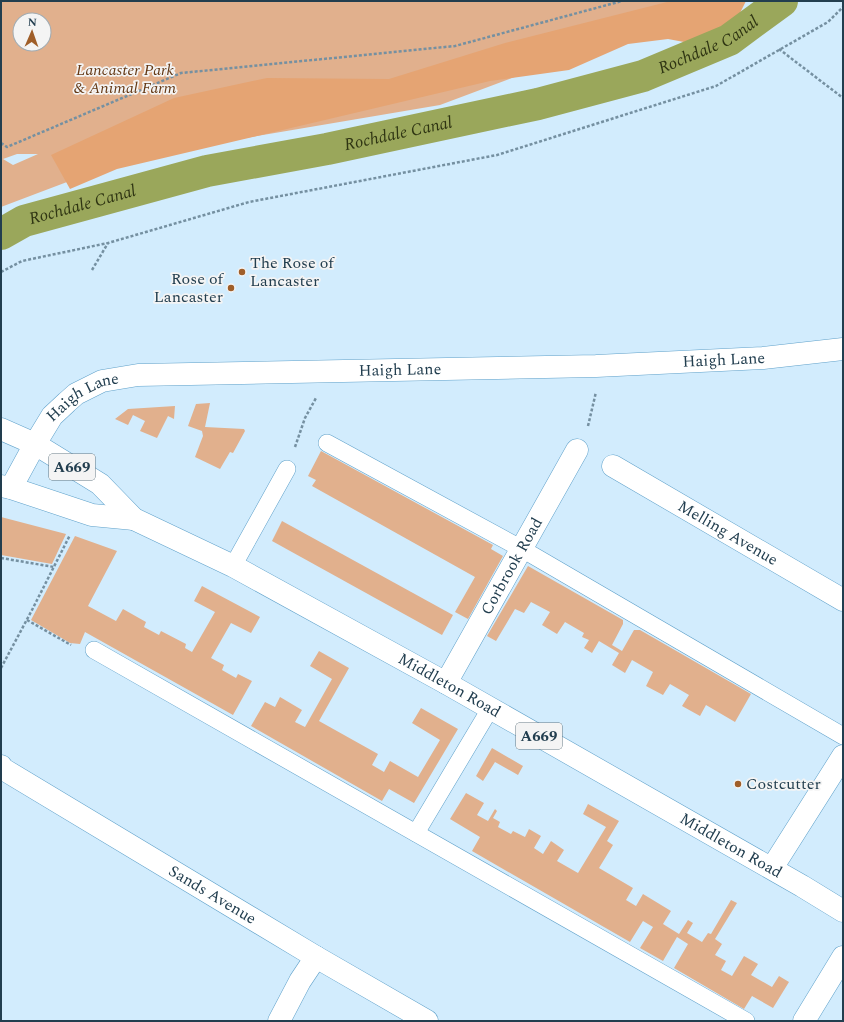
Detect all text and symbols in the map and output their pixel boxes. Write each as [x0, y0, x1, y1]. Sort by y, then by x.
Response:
water label: Rochdale Canal [654, 9, 765, 81]
north arrow [12, 12, 52, 52]
text: N [28, 14, 37, 31]
park label: Lancaster Park & Animal Farm [74, 58, 177, 100]
water label: Rochdale Canal [342, 110, 455, 158]
water label: Rochdale Canal [26, 178, 139, 232]
place label: The Rose of Lancaster [250, 251, 335, 293]
place label: Rose of Lancaster [154, 267, 225, 309]
marker: The Rose of Lancaster [237, 267, 247, 277]
marker: Rose of Lancaster [226, 283, 236, 293]
street label: Haigh Lane [682, 346, 766, 374]
street label: Haigh Lane [358, 357, 442, 383]
street label: Haigh Lane [41, 366, 121, 428]
road number: A669 [49, 454, 95, 480]
street label: Melling Avenue [673, 494, 783, 572]
street label: Corbrook Road [475, 513, 549, 619]
street label: Middleton Road [394, 647, 505, 724]
road number: A669 [516, 723, 562, 749]
place label: Costcutter [746, 772, 821, 796]
marker: Costcutter [733, 779, 743, 789]
street label: Middleton Road [675, 807, 787, 884]
street label: Sands Avenue [164, 859, 261, 931]

